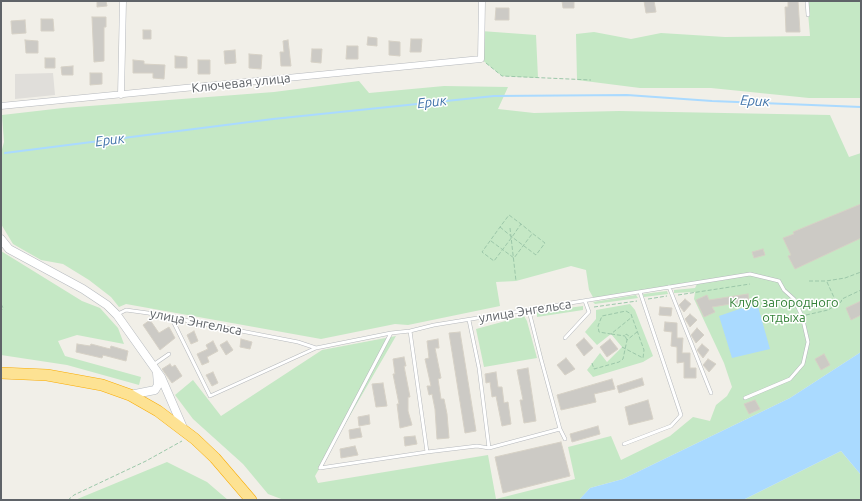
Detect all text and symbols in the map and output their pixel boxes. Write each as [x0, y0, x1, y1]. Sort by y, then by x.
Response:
street label: Ключевая улица [191, 70, 291, 96]
water label: Ерик [416, 92, 448, 112]
water label: Ерик [740, 92, 770, 110]
water label: Ерик [94, 130, 126, 150]
park label: Клуб загородного отдыха [729, 295, 839, 326]
street label: улица Энгельса [478, 296, 572, 326]
street label: улица Энгельса [149, 305, 243, 339]

